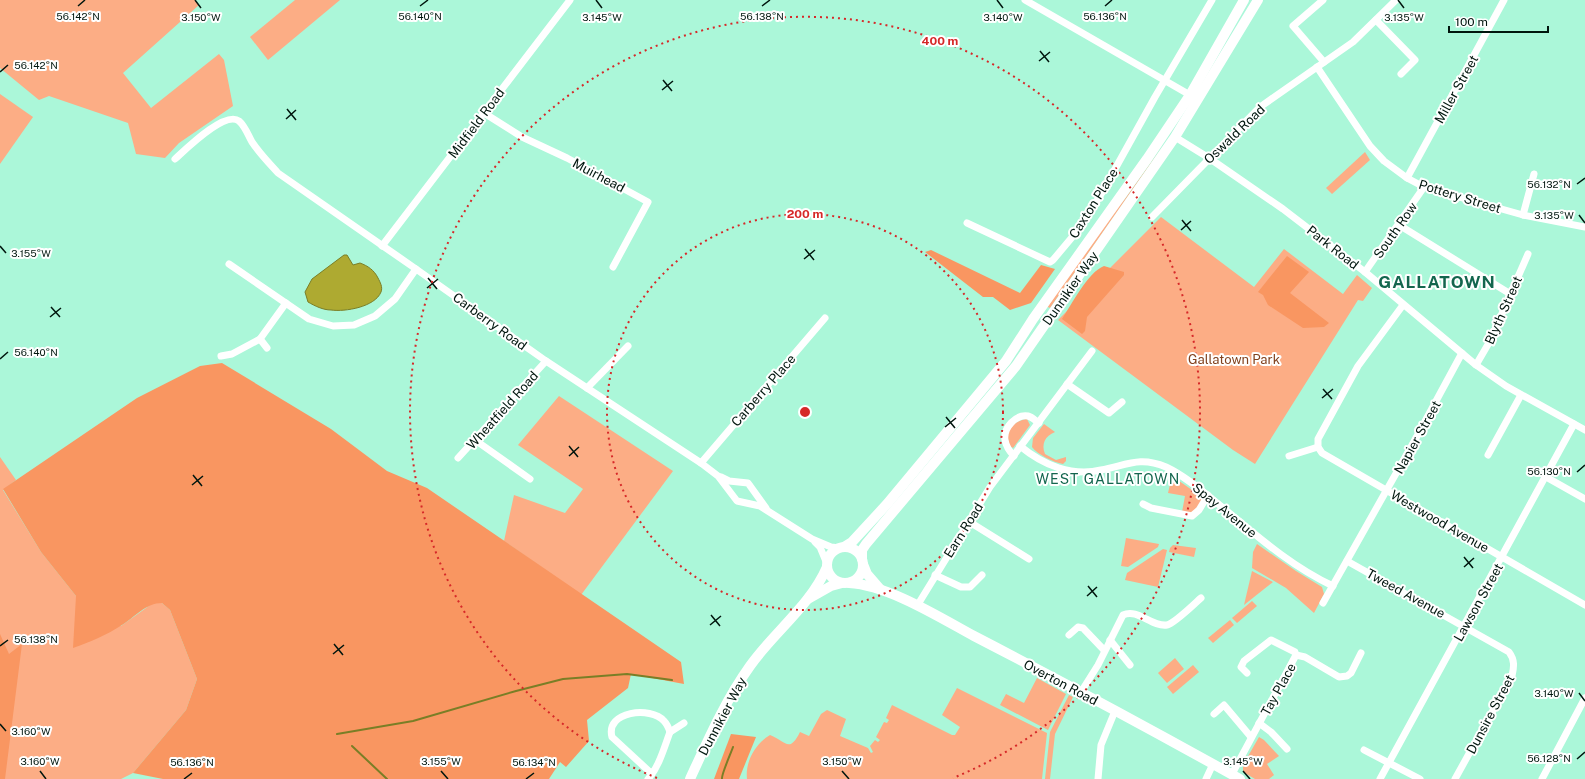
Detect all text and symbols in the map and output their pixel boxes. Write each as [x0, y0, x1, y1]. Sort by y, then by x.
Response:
scale bar [1449, 8, 1548, 34]
text: 56.142°N [56, 10, 100, 22]
text: 56.140°N [398, 10, 442, 22]
text: 56.138°N [740, 10, 784, 22]
text: 56.136°N [1083, 10, 1127, 22]
text: 3.150°W [181, 11, 221, 23]
text: 3.145°W [582, 11, 622, 23]
text: 3.140°W [983, 11, 1023, 23]
text: 3.135°W [1384, 11, 1424, 23]
text: 100 m [1455, 15, 1488, 29]
text: 400 m [922, 34, 959, 48]
street label: Miller Street [1432, 52, 1481, 126]
text: 56.142°N [14, 59, 58, 71]
street label: Midfield Road [445, 85, 508, 161]
street label: Oswald Road [1201, 102, 1268, 167]
street label: Muirhead [570, 155, 628, 196]
street label: Caxton Place [1066, 166, 1121, 241]
street label: Pottery Street [1417, 177, 1503, 216]
text: 56.132°N [1527, 178, 1571, 190]
street label: South Row [1371, 199, 1420, 261]
text: 200 m [787, 207, 823, 221]
text: 3.135°W [1534, 209, 1574, 221]
street label: Park Road [1304, 222, 1362, 272]
text: 3.155°W [11, 247, 51, 259]
street label: Dunnikier Way [1039, 249, 1101, 328]
district label: GALLATOWN [1378, 272, 1496, 292]
street label: Blyth Street [1482, 274, 1525, 347]
street label: Carberry Road [450, 290, 529, 353]
text: 56.140°N [14, 346, 58, 358]
street label: Carberry Place [728, 351, 799, 429]
park label: Gallatown Park [1188, 352, 1280, 367]
street label: Wheatfield Road [463, 368, 541, 452]
street label: Napier Street [1391, 398, 1444, 477]
centre of rings [798, 405, 812, 419]
text: 56.130°N [1527, 465, 1571, 477]
district label: WEST GALLATOWN [1036, 471, 1180, 487]
street label: Spay Avenue [1190, 480, 1260, 541]
street label: Westwood Avenue [1388, 487, 1492, 556]
street label: Earn Road [941, 500, 986, 560]
street label: Lawson Street [1451, 561, 1506, 644]
street label: Tweed Avenue [1364, 566, 1448, 621]
text: 56.138°N [14, 633, 58, 645]
street label: Overton Road [1021, 657, 1100, 708]
street label: Tay Place [1258, 660, 1299, 718]
street label: Dunsire Street [1463, 672, 1518, 756]
street label: Dunnikier Way [696, 674, 749, 758]
text: 3.140°W [1534, 687, 1574, 699]
text: 3.160°W [11, 725, 51, 737]
text: 56.128°N [1527, 752, 1571, 764]
text: 3.160°W [20, 755, 60, 767]
text: 3.155°W [421, 755, 461, 767]
text: 3.150°W [822, 755, 862, 767]
text: 3.145°W [1223, 755, 1263, 767]
text: 56.136°N [170, 756, 214, 768]
text: 56.134°N [512, 756, 556, 768]

